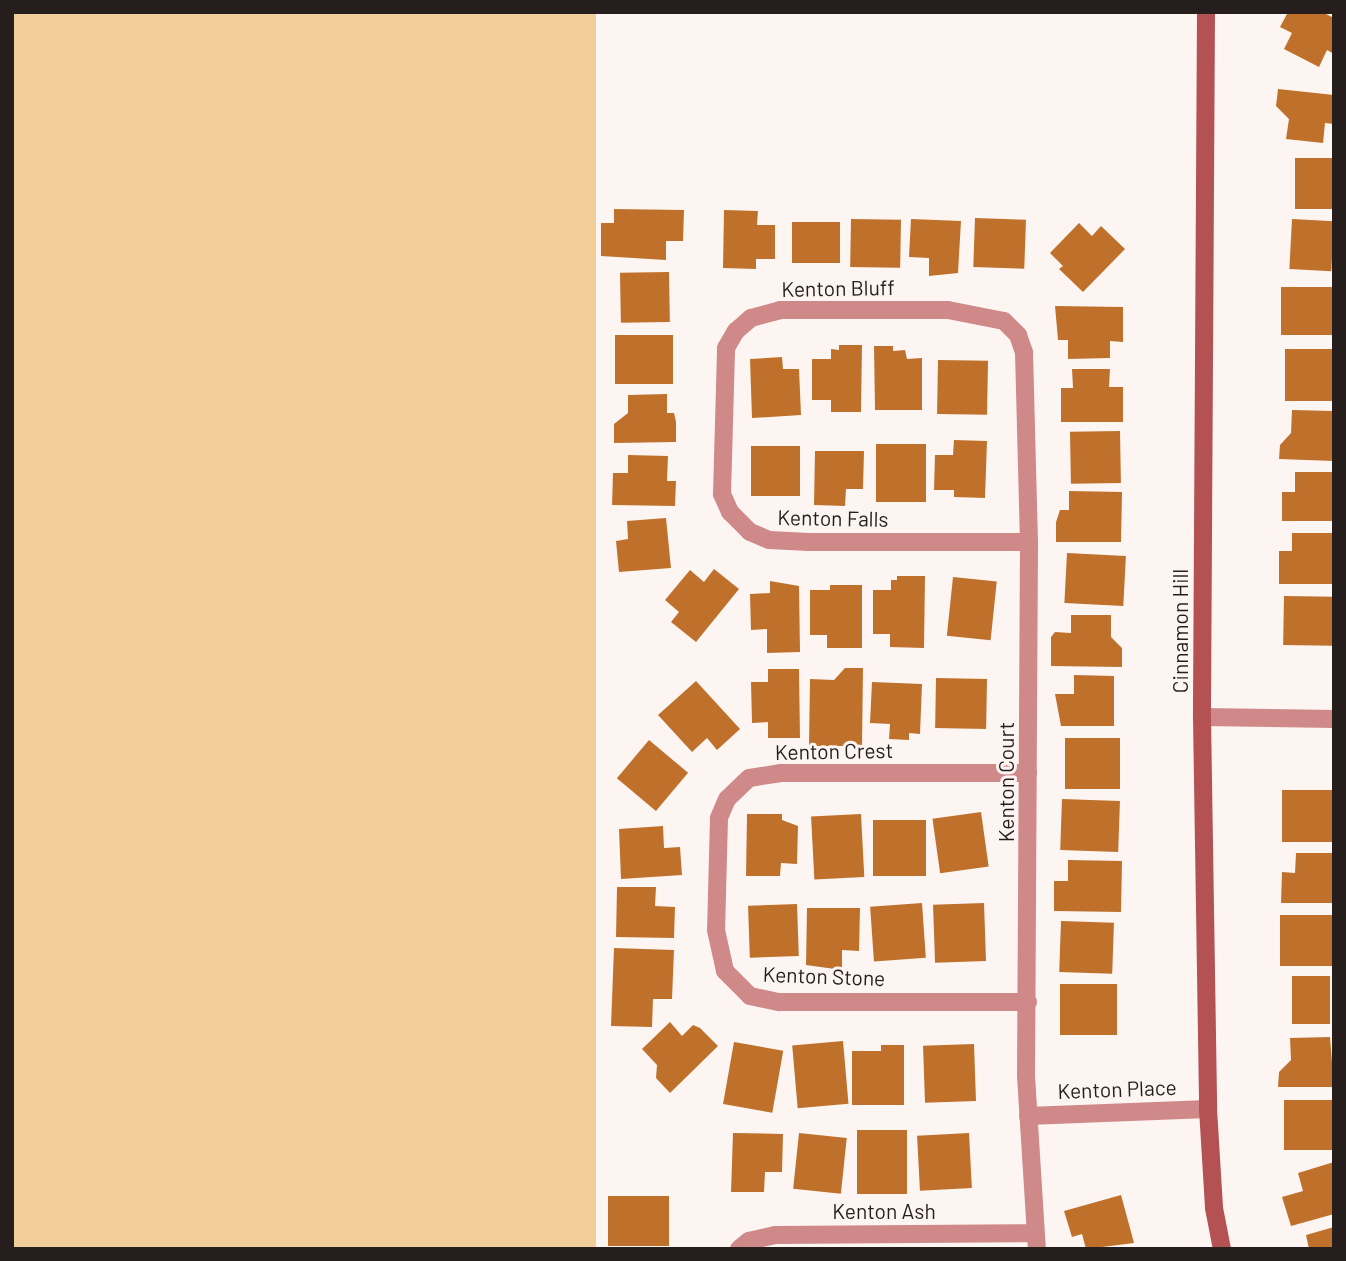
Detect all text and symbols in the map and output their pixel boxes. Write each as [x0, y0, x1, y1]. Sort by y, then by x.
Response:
street label: Kenton Bluff [781, 274, 895, 302]
street label: Kenton Falls [777, 504, 889, 532]
street label: Cinnamon Hill [1167, 569, 1193, 693]
street label: Kenton Court [993, 722, 1019, 842]
street label: Kenton Crest [775, 737, 893, 765]
street label: Kenton Stone [762, 961, 886, 991]
street label: Kenton Place [1057, 1074, 1177, 1104]
street label: Kenton Ash [832, 1198, 936, 1224]

